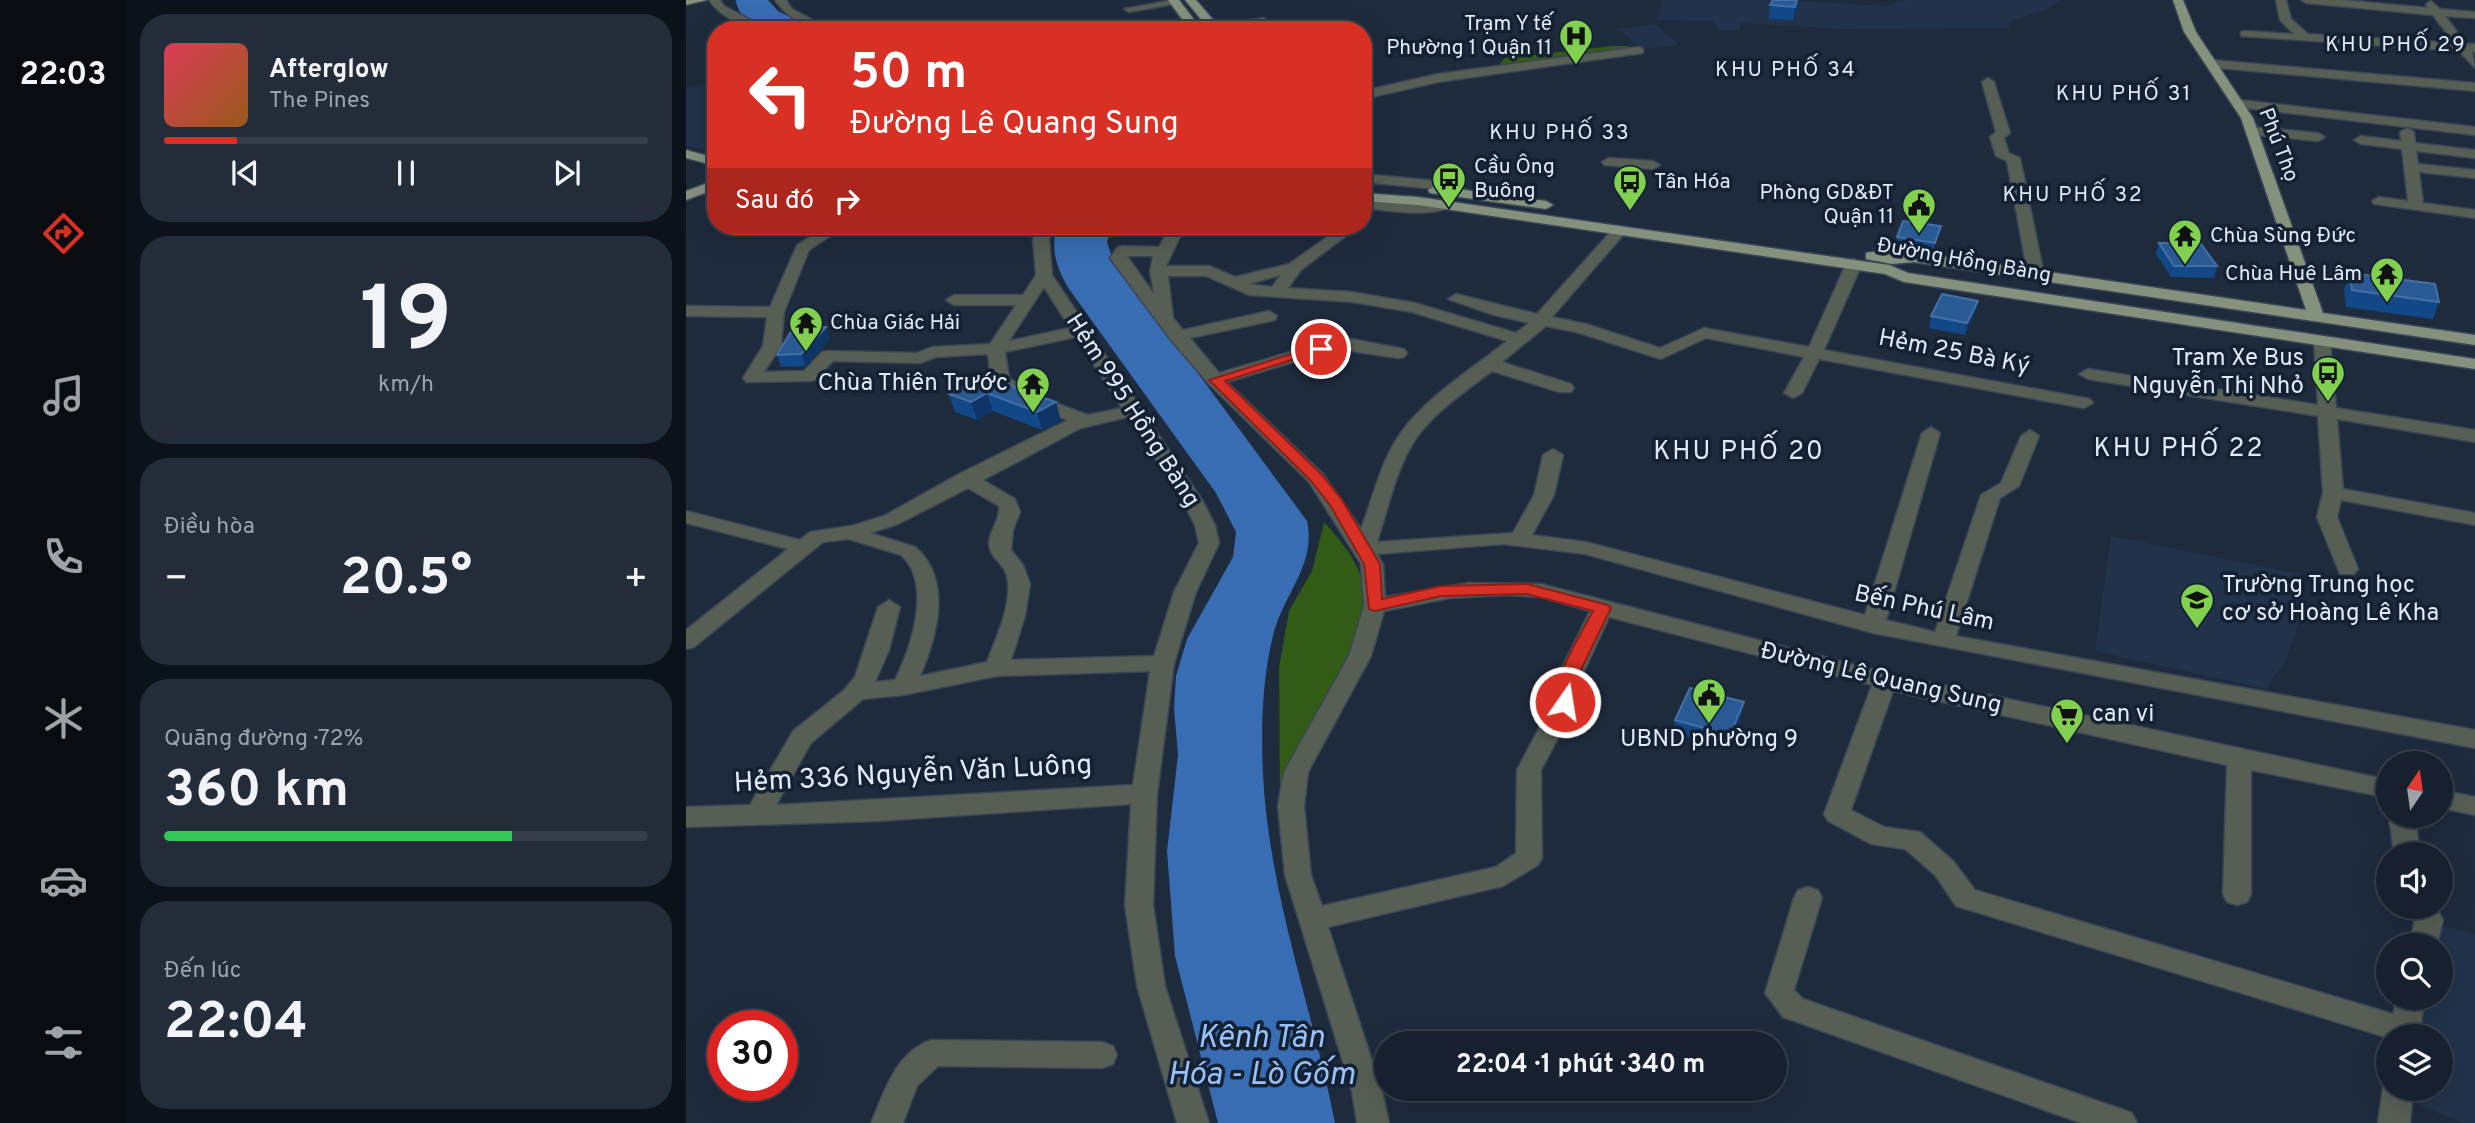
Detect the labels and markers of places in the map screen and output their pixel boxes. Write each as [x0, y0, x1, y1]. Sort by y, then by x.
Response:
place label: Trạm Y tế Phường 1 Quận 11 [1386, 11, 1555, 62]
hospital icon: Trạm Y tế Phường 1 Quận 11 [1557, 17, 1595, 66]
place label: Cầu Ông Buông [1474, 153, 1555, 205]
bus stop icon: Cầu Ông Buông [1430, 160, 1468, 209]
bus stop icon: Tân Hóa [1611, 163, 1649, 212]
place label: Tân Hóa [1654, 169, 1731, 196]
place label: Phòng GD&ĐT Quận 11 [1759, 180, 1894, 231]
public building icon: Phòng GD&ĐT Quận 11 [1900, 186, 1938, 235]
temple icon: Chùa Sùng Đức [2166, 217, 2204, 266]
place label: Chùa Sùng Đức [2210, 223, 2356, 250]
temple icon: Chùa Huê Lâm [2368, 255, 2406, 304]
place label: Chùa Huê Lâm [2225, 261, 2362, 288]
temple icon: Chùa Giác Hải [787, 304, 825, 353]
place label: Chùa Giác Hải [830, 310, 960, 337]
pin [1291, 319, 1351, 379]
place label: Trạm Xe Bus Nguyễn Thị Nhỏ [2132, 344, 2304, 402]
bus stop icon: Trạm Xe Bus Nguyễn Thị Nhỏ [2309, 354, 2347, 403]
temple icon: Chùa Thiên Trước [1014, 365, 1052, 414]
place label: Chùa Thiên Trước [818, 369, 1008, 399]
place label: Trường Trung học cơ sở Hoàng Lê Kha [2222, 571, 2439, 629]
school or university icon: Trường Trung học cơ sở Hoàng Lê Kha [2178, 581, 2216, 630]
public building icon: UBND phường 9 [1690, 676, 1728, 725]
supermarket icon: can vi [2048, 696, 2086, 745]
place label: can vi [2092, 700, 2154, 730]
place label: UBND phường 9 [1620, 725, 1798, 755]

